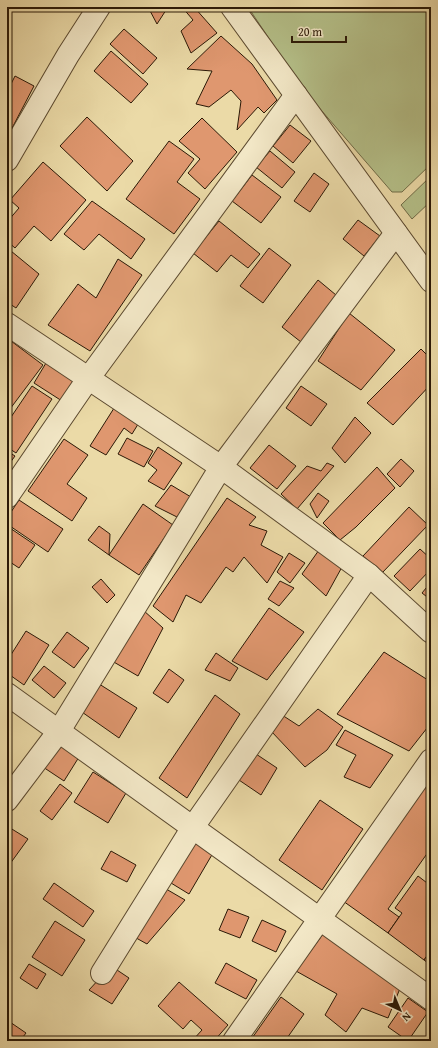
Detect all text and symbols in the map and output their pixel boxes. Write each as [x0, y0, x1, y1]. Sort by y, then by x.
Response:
scale bar [292, 18, 346, 44]
text: 20 m [298, 23, 322, 40]
north arrow [380, 990, 420, 1030]
text: N [398, 1009, 415, 1026]

